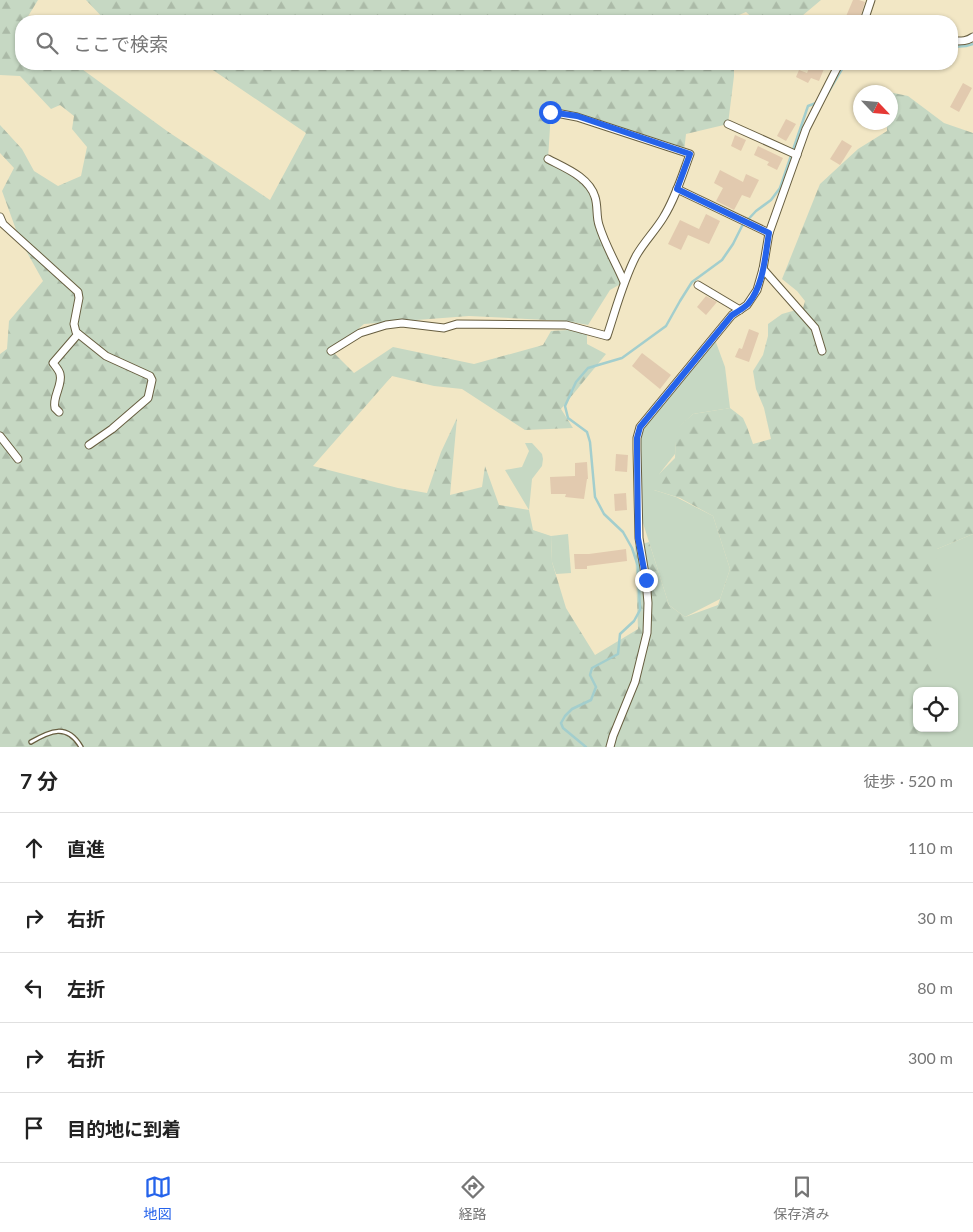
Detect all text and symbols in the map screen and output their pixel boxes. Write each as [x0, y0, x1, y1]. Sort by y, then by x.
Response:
search box [15, 15, 958, 70]
icon: search [33, 29, 61, 57]
text: ここで検索 [73, 32, 168, 55]
north arrow [853, 85, 898, 130]
route start [539, 101, 562, 124]
route end [635, 569, 658, 592]
map controls [913, 687, 958, 732]
button: locate [913, 687, 958, 732]
text: 7 分 [20, 768, 58, 793]
text: 徒歩 · 520 m [864, 771, 953, 790]
icon: ahead [20, 834, 48, 862]
text: 直進 [67, 837, 105, 860]
text: 110 m [908, 838, 953, 857]
icon: right [20, 904, 48, 932]
text: 右折 [67, 907, 105, 930]
text: 30 m [917, 908, 953, 927]
icon: left [20, 974, 48, 1002]
text: 左折 [67, 977, 105, 1000]
text: 80 m [917, 978, 953, 997]
icon: right [20, 1044, 48, 1072]
text: 右折 [67, 1047, 105, 1070]
text: 300 m [908, 1048, 953, 1067]
icon: arrive [20, 1114, 48, 1142]
text: 目的地に到着 [67, 1117, 181, 1140]
tab: 地図 [144, 1173, 172, 1223]
tab: 経路 [459, 1173, 487, 1223]
tab: 保存済み [774, 1173, 830, 1223]

